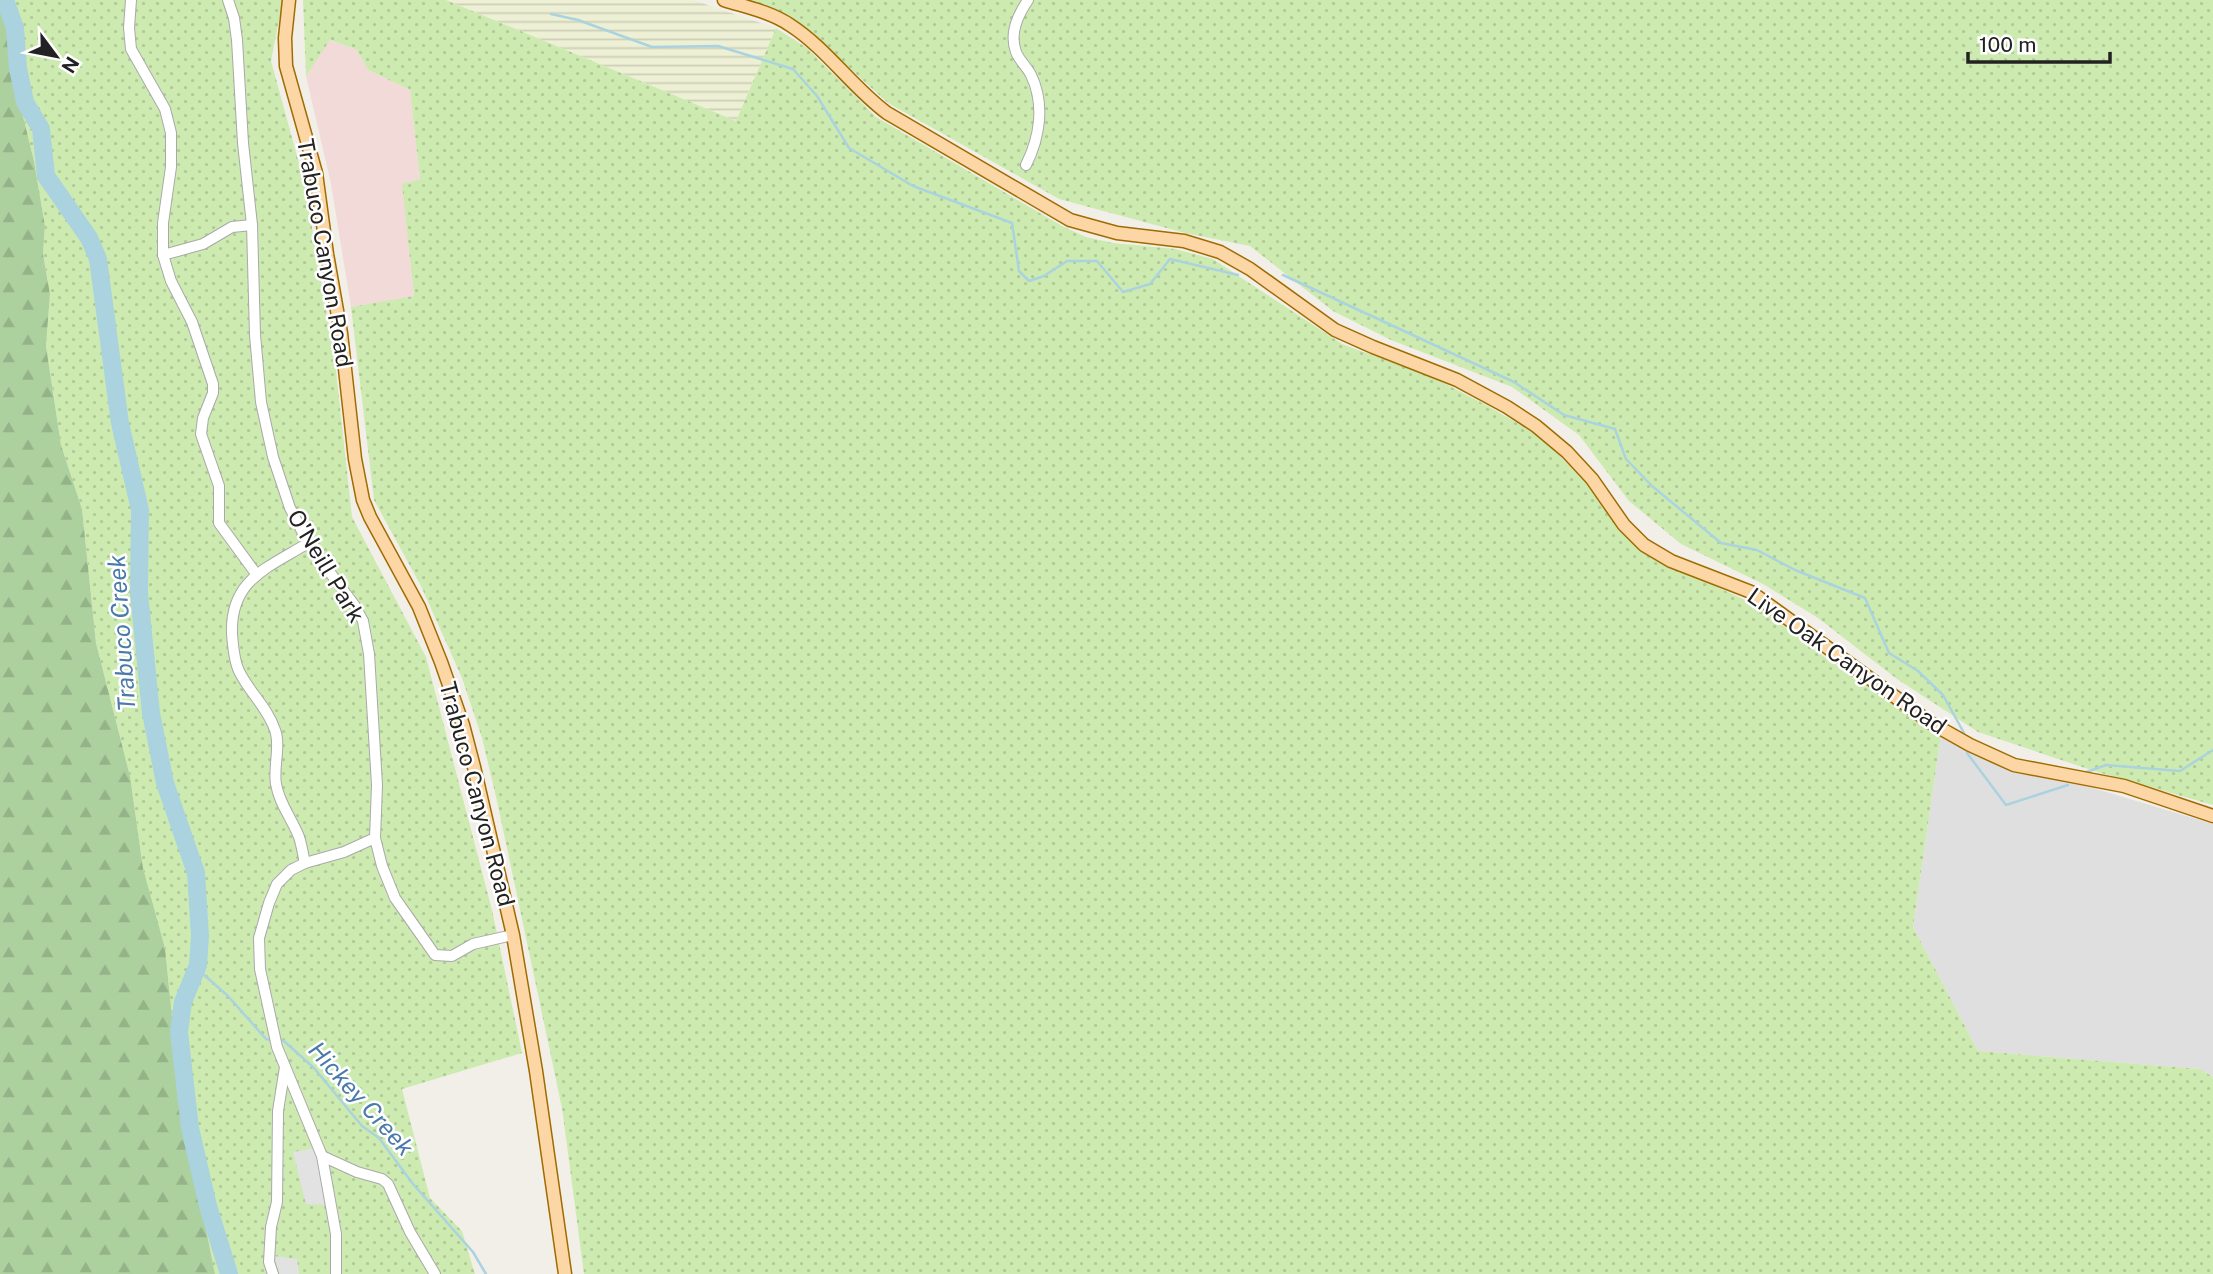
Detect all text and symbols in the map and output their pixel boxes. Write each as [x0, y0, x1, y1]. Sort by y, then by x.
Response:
north arrow [21, 21, 91, 91]
scale bar [1968, 21, 2110, 65]
text: 100 m [1979, 32, 2036, 57]
text: N [57, 53, 84, 77]
street label: Trabuco Canyon Road [292, 136, 359, 369]
street label: O'Neill Park [282, 504, 371, 627]
water label: Trabuco Creek [102, 554, 140, 712]
street label: Live Oak Canyon Road [1743, 582, 1952, 739]
street label: Trabuco Canyon Road [434, 678, 521, 909]
water label: Hickey Creek [303, 1036, 420, 1161]

